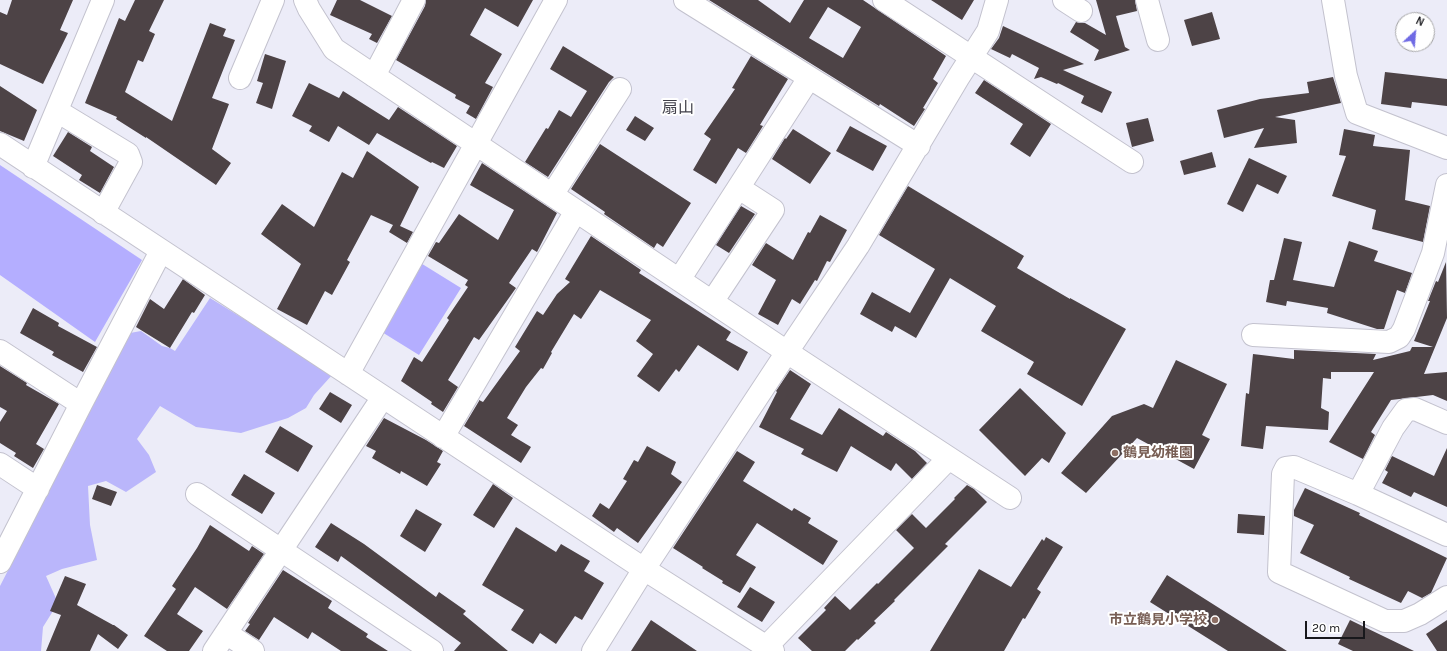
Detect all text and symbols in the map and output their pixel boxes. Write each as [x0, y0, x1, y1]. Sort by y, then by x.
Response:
north arrow [1395, 12, 1435, 52]
text: N [1414, 14, 1426, 29]
district label: 扇山 [662, 98, 694, 118]
place label: 鶴見幼稚園 [1123, 445, 1193, 461]
marker: 鶴見幼稚園 [1110, 448, 1120, 458]
place label: 市立鶴見小学校 [1109, 612, 1207, 628]
scale bar [1307, 613, 1367, 639]
marker: 市立鶴見小学校 [1210, 615, 1220, 625]
text: 20 m [1312, 621, 1340, 635]

